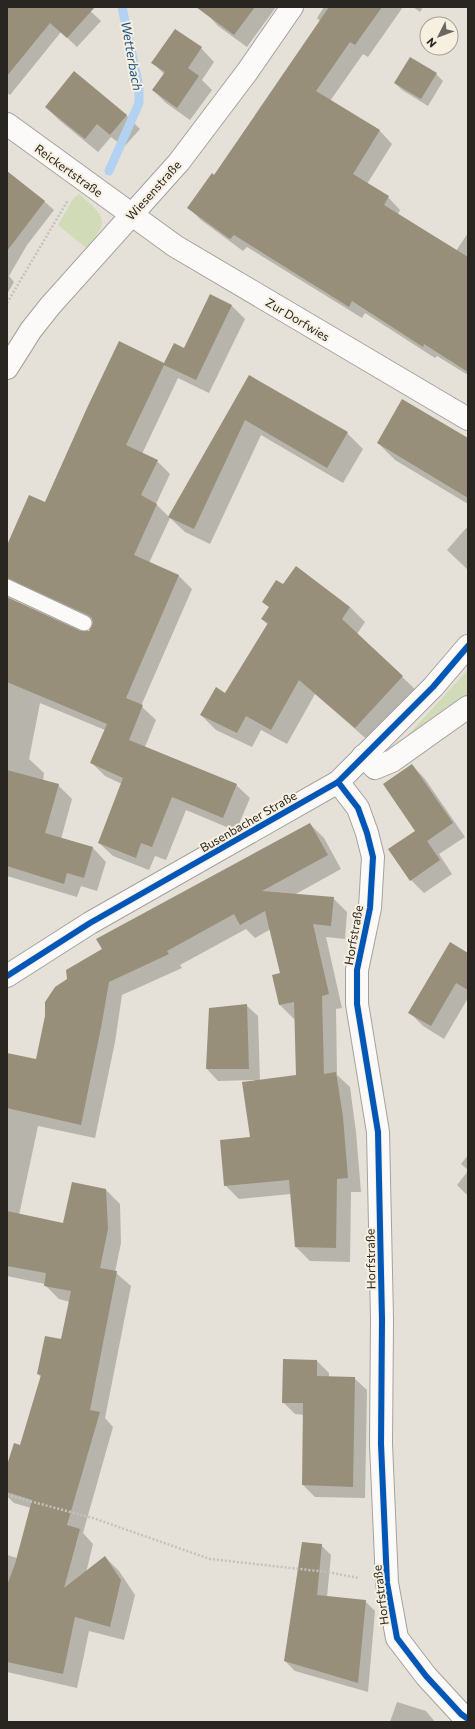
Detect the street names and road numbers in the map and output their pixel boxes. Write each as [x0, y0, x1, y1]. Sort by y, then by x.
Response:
street label: Reickertstraße [32, 141, 106, 199]
street label: Wiesenstraße [123, 157, 183, 223]
street label: Zur Dorfwies [264, 294, 332, 344]
street label: Busenbacher Straße [197, 788, 299, 854]
street label: Horfstraße [341, 904, 365, 966]
street label: Horfstraße [362, 1229, 378, 1289]
street label: Horfstraße [369, 1564, 391, 1626]

